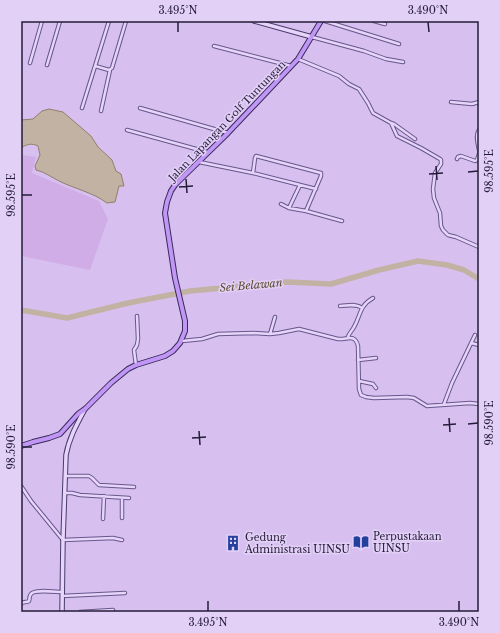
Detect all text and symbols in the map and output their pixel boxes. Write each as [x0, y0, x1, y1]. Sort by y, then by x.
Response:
text: 3.495°N [158, 4, 198, 17]
text: 3.490°N [408, 4, 448, 17]
street label: Jalan Lapangan Golf Tuntungan [164, 58, 288, 186]
text: 98.595°E [483, 149, 496, 193]
text: 98.595°E [5, 173, 18, 217]
water label: Sei Belawan [219, 275, 283, 295]
text: 98.590°E [483, 400, 496, 446]
text: 98.590°E [5, 424, 18, 470]
place label: Perpustakaan UINSU [373, 530, 442, 555]
place label: Gedung Administrasi UINSU [244, 531, 350, 556]
library icon: Perpustakaan UINSU [352, 533, 370, 551]
building icon: Gedung Administrasi UINSU [224, 534, 242, 552]
text: 3.495°N [188, 616, 228, 629]
text: 3.490°N [439, 616, 479, 629]

